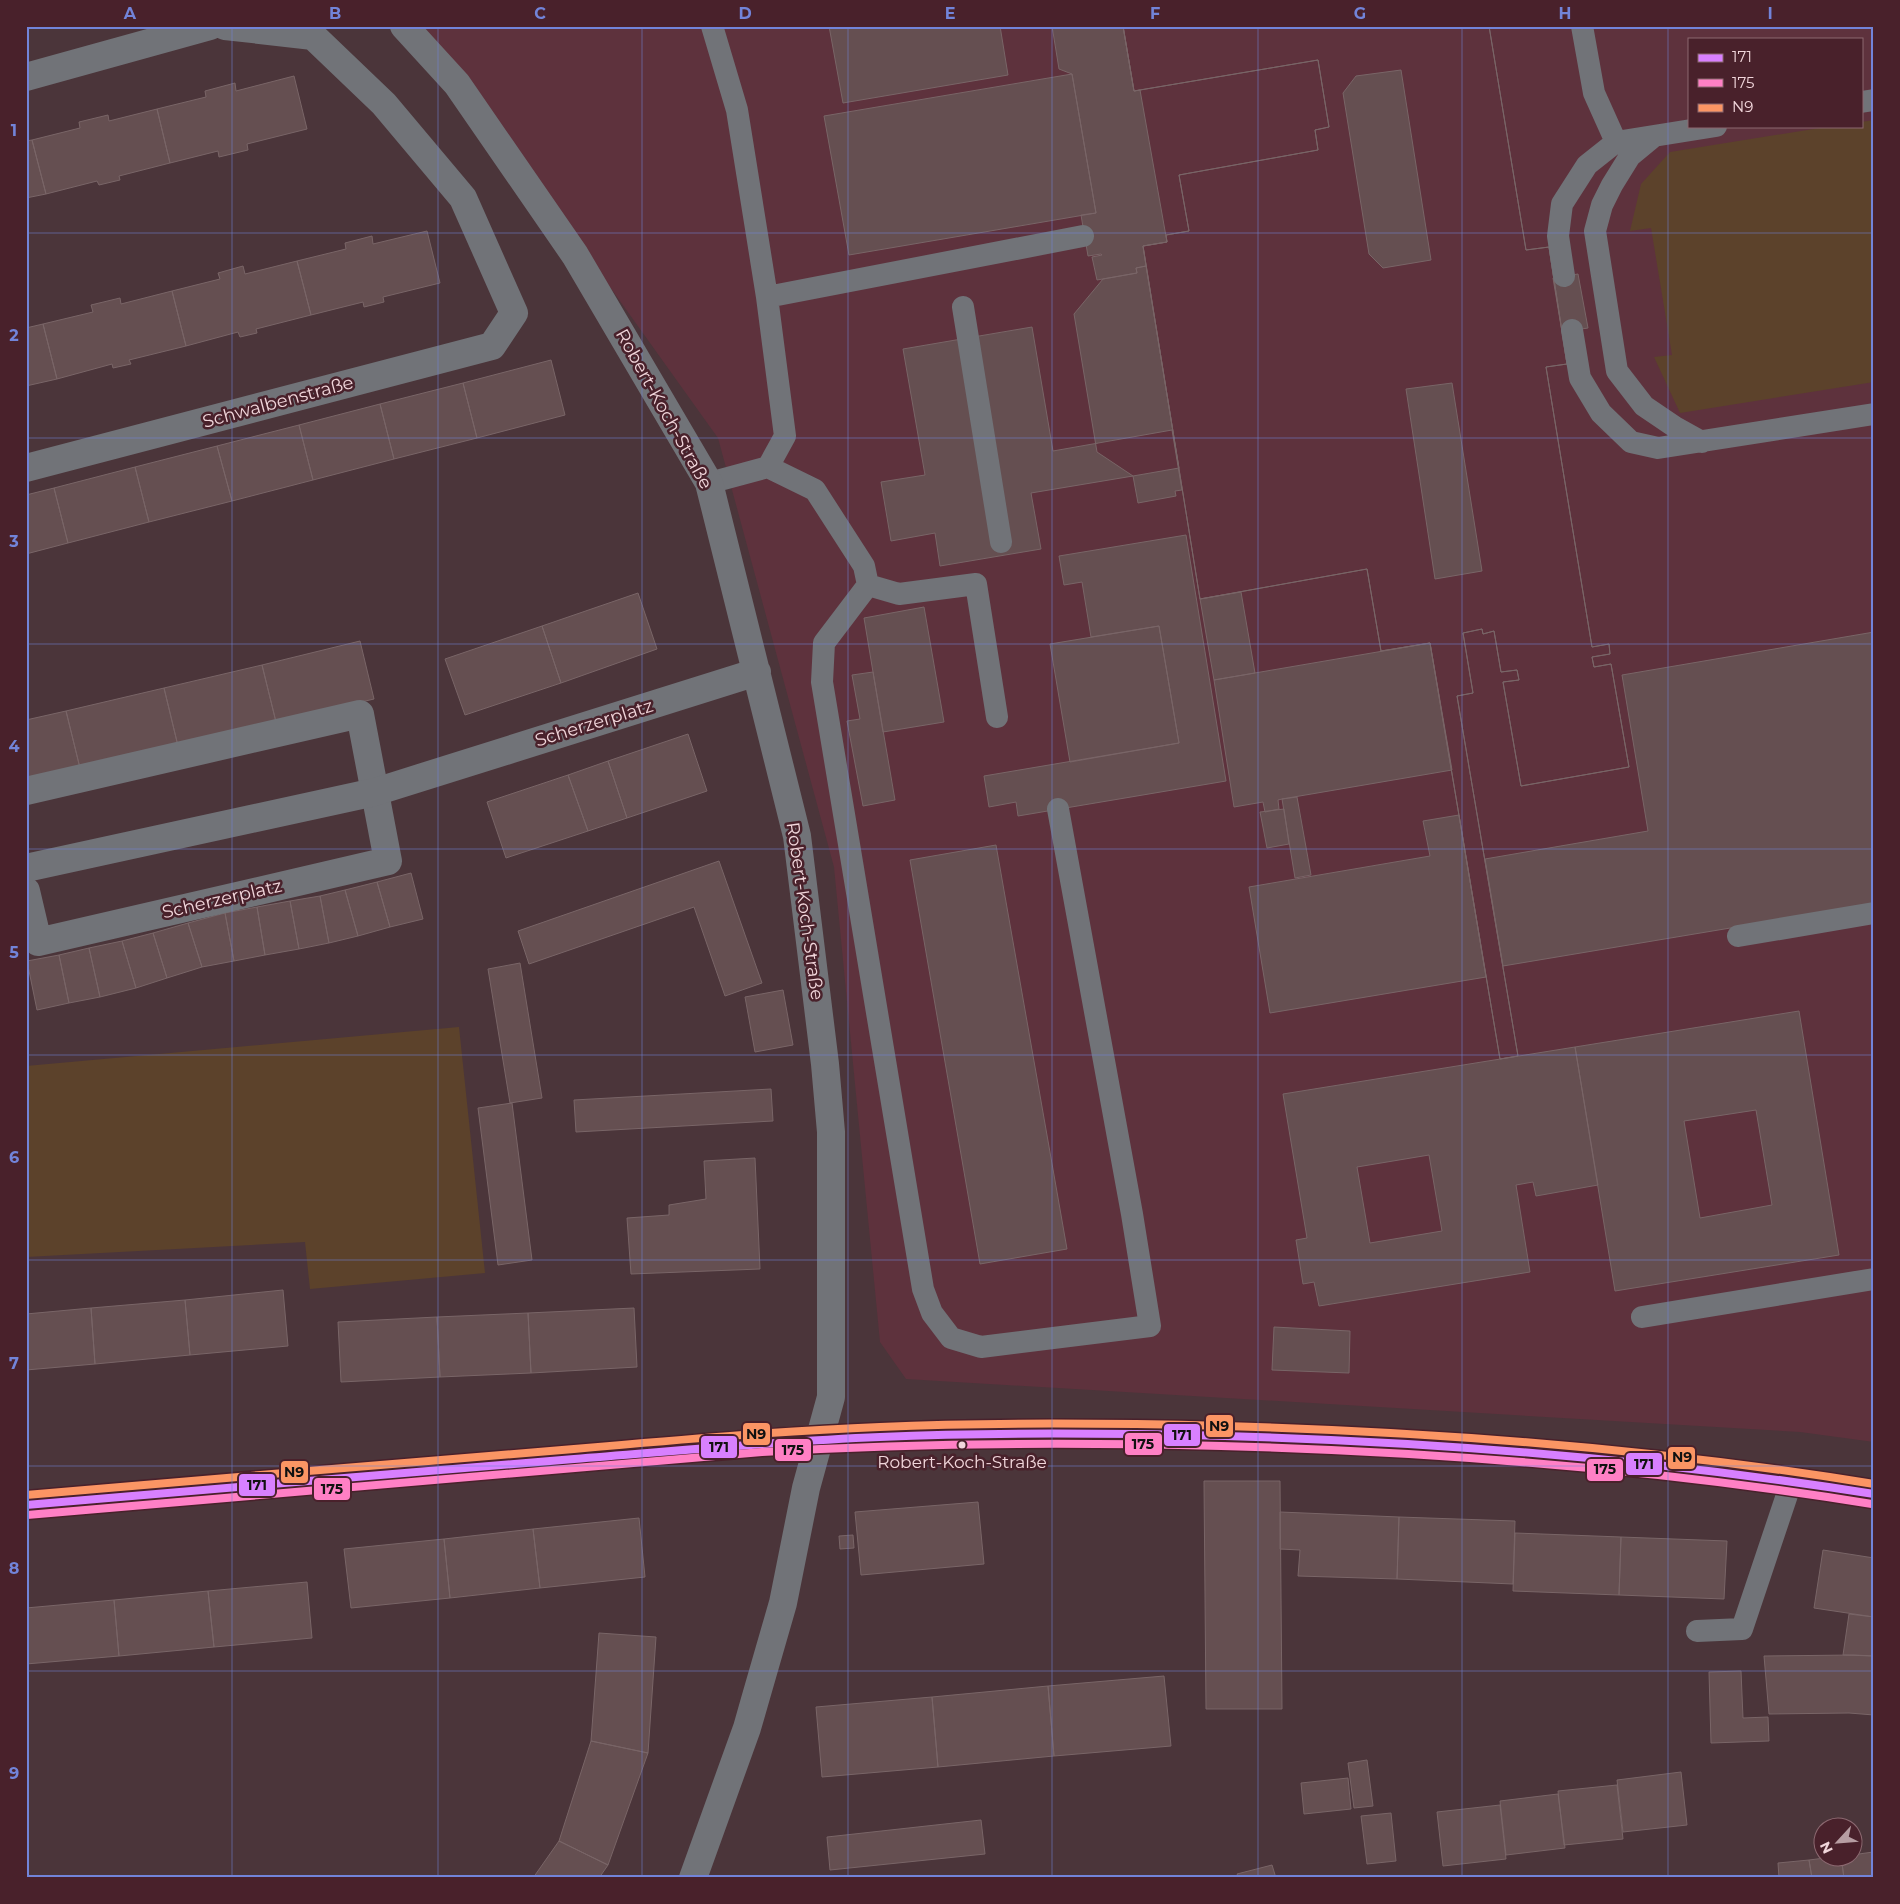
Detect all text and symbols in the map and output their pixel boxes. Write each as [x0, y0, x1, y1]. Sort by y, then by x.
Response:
text: A [123, 4, 137, 23]
text: B [329, 4, 341, 23]
text: C [534, 4, 546, 23]
text: D [738, 4, 752, 23]
text: E [945, 4, 955, 23]
text: F [1150, 4, 1160, 23]
text: G [1354, 4, 1366, 23]
text: H [1559, 4, 1571, 23]
text: I [1767, 4, 1773, 23]
legend [1688, 38, 1862, 128]
text: 171 [1732, 47, 1752, 66]
text: 175 [1732, 73, 1754, 92]
text: N9 [1732, 97, 1753, 116]
text: 1 [11, 121, 17, 140]
street label: Robert-Koch-Straße [611, 325, 717, 493]
text: 2 [9, 326, 19, 345]
street label: Schwalbenstraße [200, 371, 356, 433]
text: 3 [8, 532, 19, 551]
street label: Scherzerplatz [532, 695, 656, 751]
text: 4 [8, 737, 20, 756]
street label: Robert-Koch-Straße [782, 821, 828, 1002]
street label: Scherzerplatz [160, 875, 284, 923]
text: 5 [9, 943, 19, 962]
text: 6 [9, 1148, 19, 1167]
text: 7 [9, 1354, 19, 1373]
line badge: N9 [1205, 1414, 1234, 1438]
text: N9 [1209, 1417, 1229, 1435]
line badge: N9 [742, 1422, 771, 1446]
line badge: 171 [1163, 1423, 1201, 1447]
text: N9 [746, 1425, 766, 1443]
text: 171 [1172, 1426, 1192, 1444]
line badge: 175 [1124, 1432, 1163, 1456]
line badge: 171 [700, 1435, 738, 1459]
text: 175 [1132, 1435, 1154, 1453]
text: 171 [709, 1438, 729, 1456]
line badge: 175 [774, 1438, 812, 1462]
marker: Robert-Koch-Straße [957, 1440, 967, 1450]
text: 175 [782, 1441, 804, 1459]
line badge: N9 [1667, 1446, 1696, 1470]
text: N9 [1672, 1448, 1692, 1466]
place label: Robert-Koch-Straße [877, 1452, 1047, 1472]
line badge: 171 [1625, 1452, 1663, 1476]
text: 171 [1634, 1455, 1654, 1473]
line badge: 175 [1586, 1458, 1624, 1482]
line badge: N9 [280, 1460, 309, 1484]
text: 175 [1594, 1460, 1616, 1478]
text: N9 [284, 1463, 304, 1481]
line badge: 171 [238, 1473, 276, 1497]
text: 171 [247, 1476, 267, 1494]
line badge: 175 [313, 1477, 351, 1501]
text: 175 [321, 1480, 343, 1498]
text: 8 [9, 1559, 19, 1578]
text: 9 [9, 1764, 19, 1783]
north arrow [1812, 1816, 1862, 1866]
text: N [1816, 1839, 1837, 1857]

